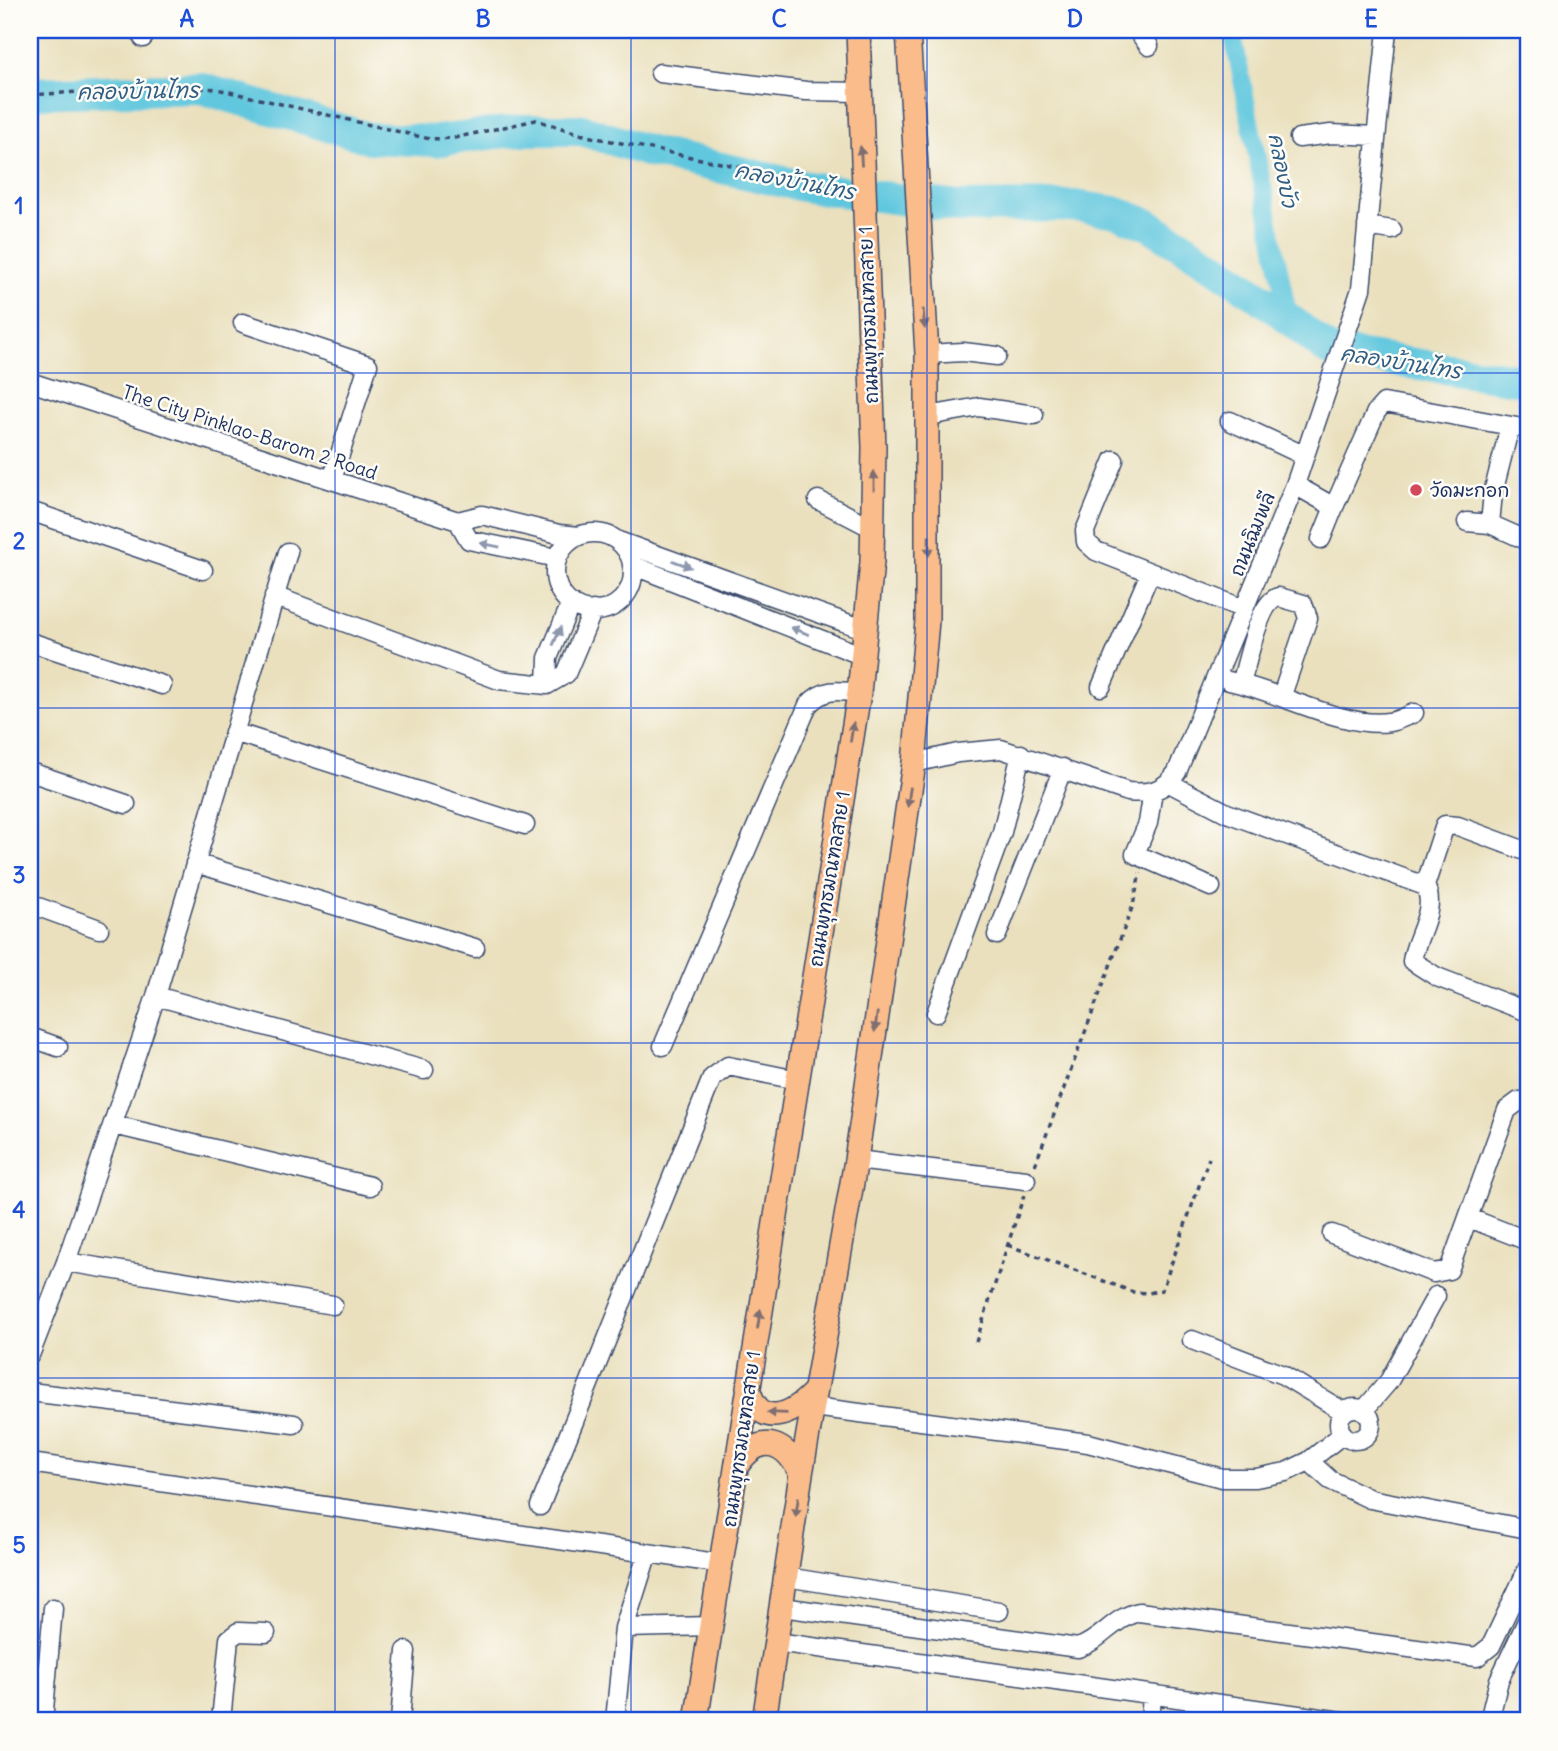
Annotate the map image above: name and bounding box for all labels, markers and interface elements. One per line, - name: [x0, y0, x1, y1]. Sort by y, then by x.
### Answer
- text: A: [180, 4, 195, 33]
- text: B: [475, 4, 491, 33]
- text: C: [771, 4, 787, 33]
- text: D: [1067, 4, 1083, 33]
- text: E: [1364, 4, 1378, 33]
- water label: คลองบ้านไทร: [77, 76, 201, 106]
- water label: คลองบัว: [1263, 131, 1304, 211]
- one-way arrow: [856, 145, 867, 167]
- water label: คลองบ้านไทร: [733, 156, 859, 206]
- text: 1: [14, 191, 24, 220]
- street label: ถนนพุทธมณฑลสาย 1: [853, 226, 886, 404]
- one-way arrow: [919, 308, 930, 330]
- water label: คลองบ้านไทร: [1339, 339, 1465, 385]
- street label: The City Pinklao-Barom 2 Road: [120, 379, 380, 485]
- one-way arrow: [868, 470, 880, 492]
- place label: วัดมะกอก: [1430, 478, 1510, 502]
- marker: วัดมะกอก: [1408, 482, 1424, 498]
- street label: ถนนฉิมพลี: [1224, 488, 1280, 580]
- text: 2: [13, 526, 26, 555]
- one-way arrow: [923, 536, 935, 558]
- one-way arrow: [479, 540, 501, 551]
- one-way arrow: [672, 559, 693, 570]
- one-way arrow: [552, 626, 563, 647]
- one-way arrow: [789, 626, 810, 637]
- one-way arrow: [847, 720, 858, 742]
- one-way arrow: [903, 786, 914, 808]
- street label: ถนนพุทธมณฑลสาย 1: [803, 789, 858, 969]
- text: 3: [12, 860, 26, 889]
- one-way arrow: [870, 1012, 881, 1034]
- text: 4: [12, 1195, 26, 1224]
- one-way arrow: [753, 1308, 764, 1330]
- street label: ถนนพุทธมณฑลสาย 1: [717, 1349, 768, 1529]
- one-way arrow: [766, 1407, 788, 1418]
- one-way arrow: [791, 1496, 802, 1518]
- text: 5: [12, 1530, 26, 1559]

